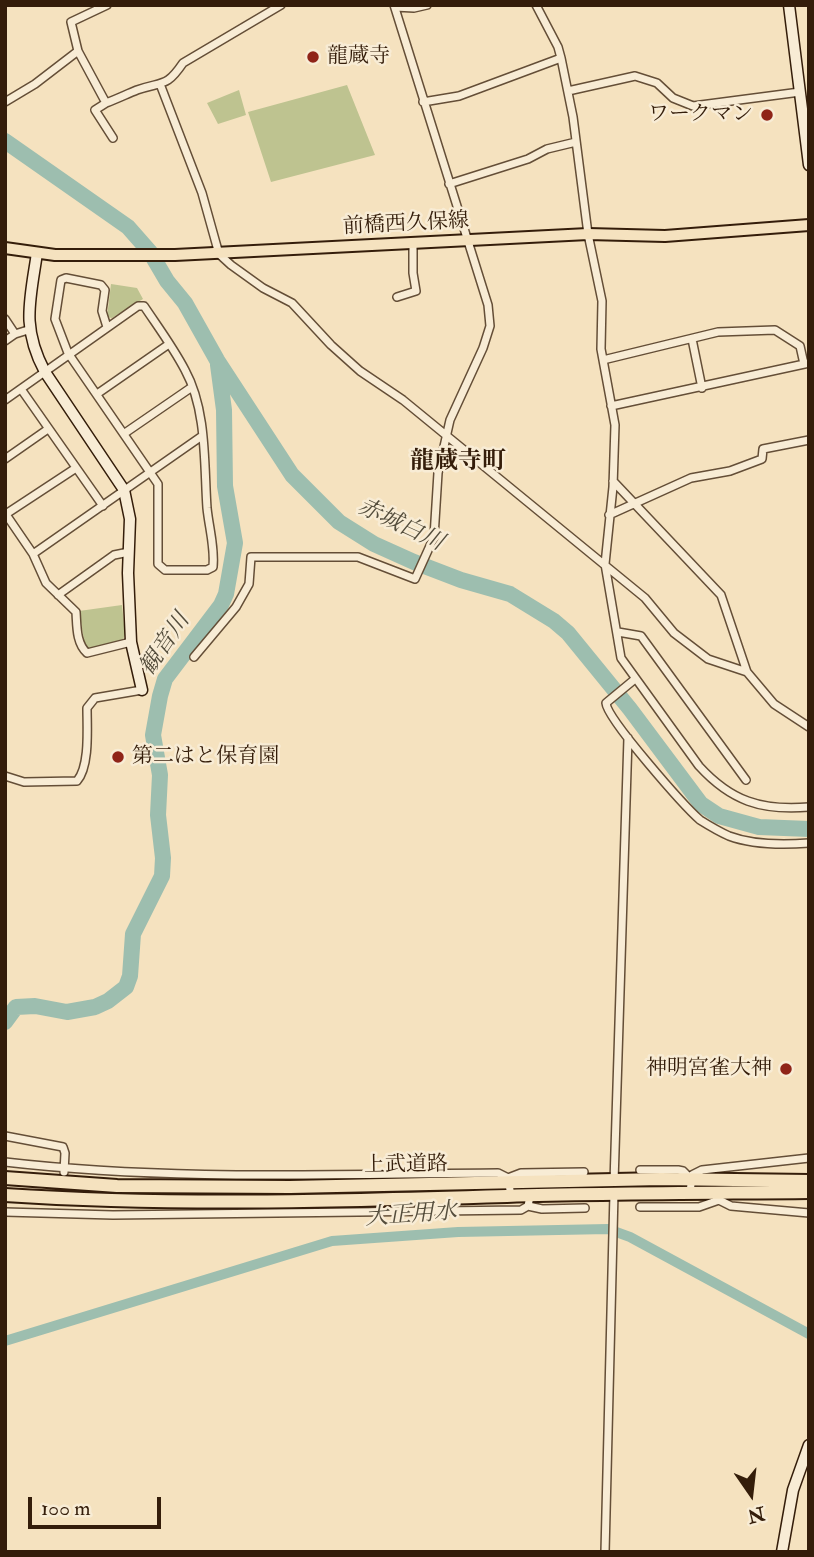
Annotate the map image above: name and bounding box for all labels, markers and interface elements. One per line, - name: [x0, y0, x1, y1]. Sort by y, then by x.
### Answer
- place label: 龍蔵寺: [327, 44, 390, 70]
- marker: 龍蔵寺: [305, 49, 321, 65]
- place label: ワークマン: [648, 102, 753, 128]
- marker: ワークマン: [759, 107, 775, 123]
- street label: 前橋西久保線: [342, 209, 470, 241]
- district label: 龍蔵寺町: [410, 449, 506, 477]
- water label: 赤城白川: [352, 494, 448, 558]
- water label: 観音川: [135, 609, 197, 681]
- place label: 第二はと保育園: [132, 744, 279, 770]
- marker: 第二はと保育園: [110, 749, 126, 765]
- place label: 神明宮雀大神: [646, 1056, 772, 1082]
- marker: 神明宮雀大神: [778, 1061, 794, 1077]
- street label: 上武道路: [364, 1153, 448, 1179]
- water label: 大正用水: [364, 1199, 458, 1233]
- north arrow: [716, 1459, 786, 1529]
- scale bar: [32, 1484, 164, 1528]
- text: 100 m: [41, 1495, 91, 1522]
- text: N: [745, 1501, 767, 1528]

